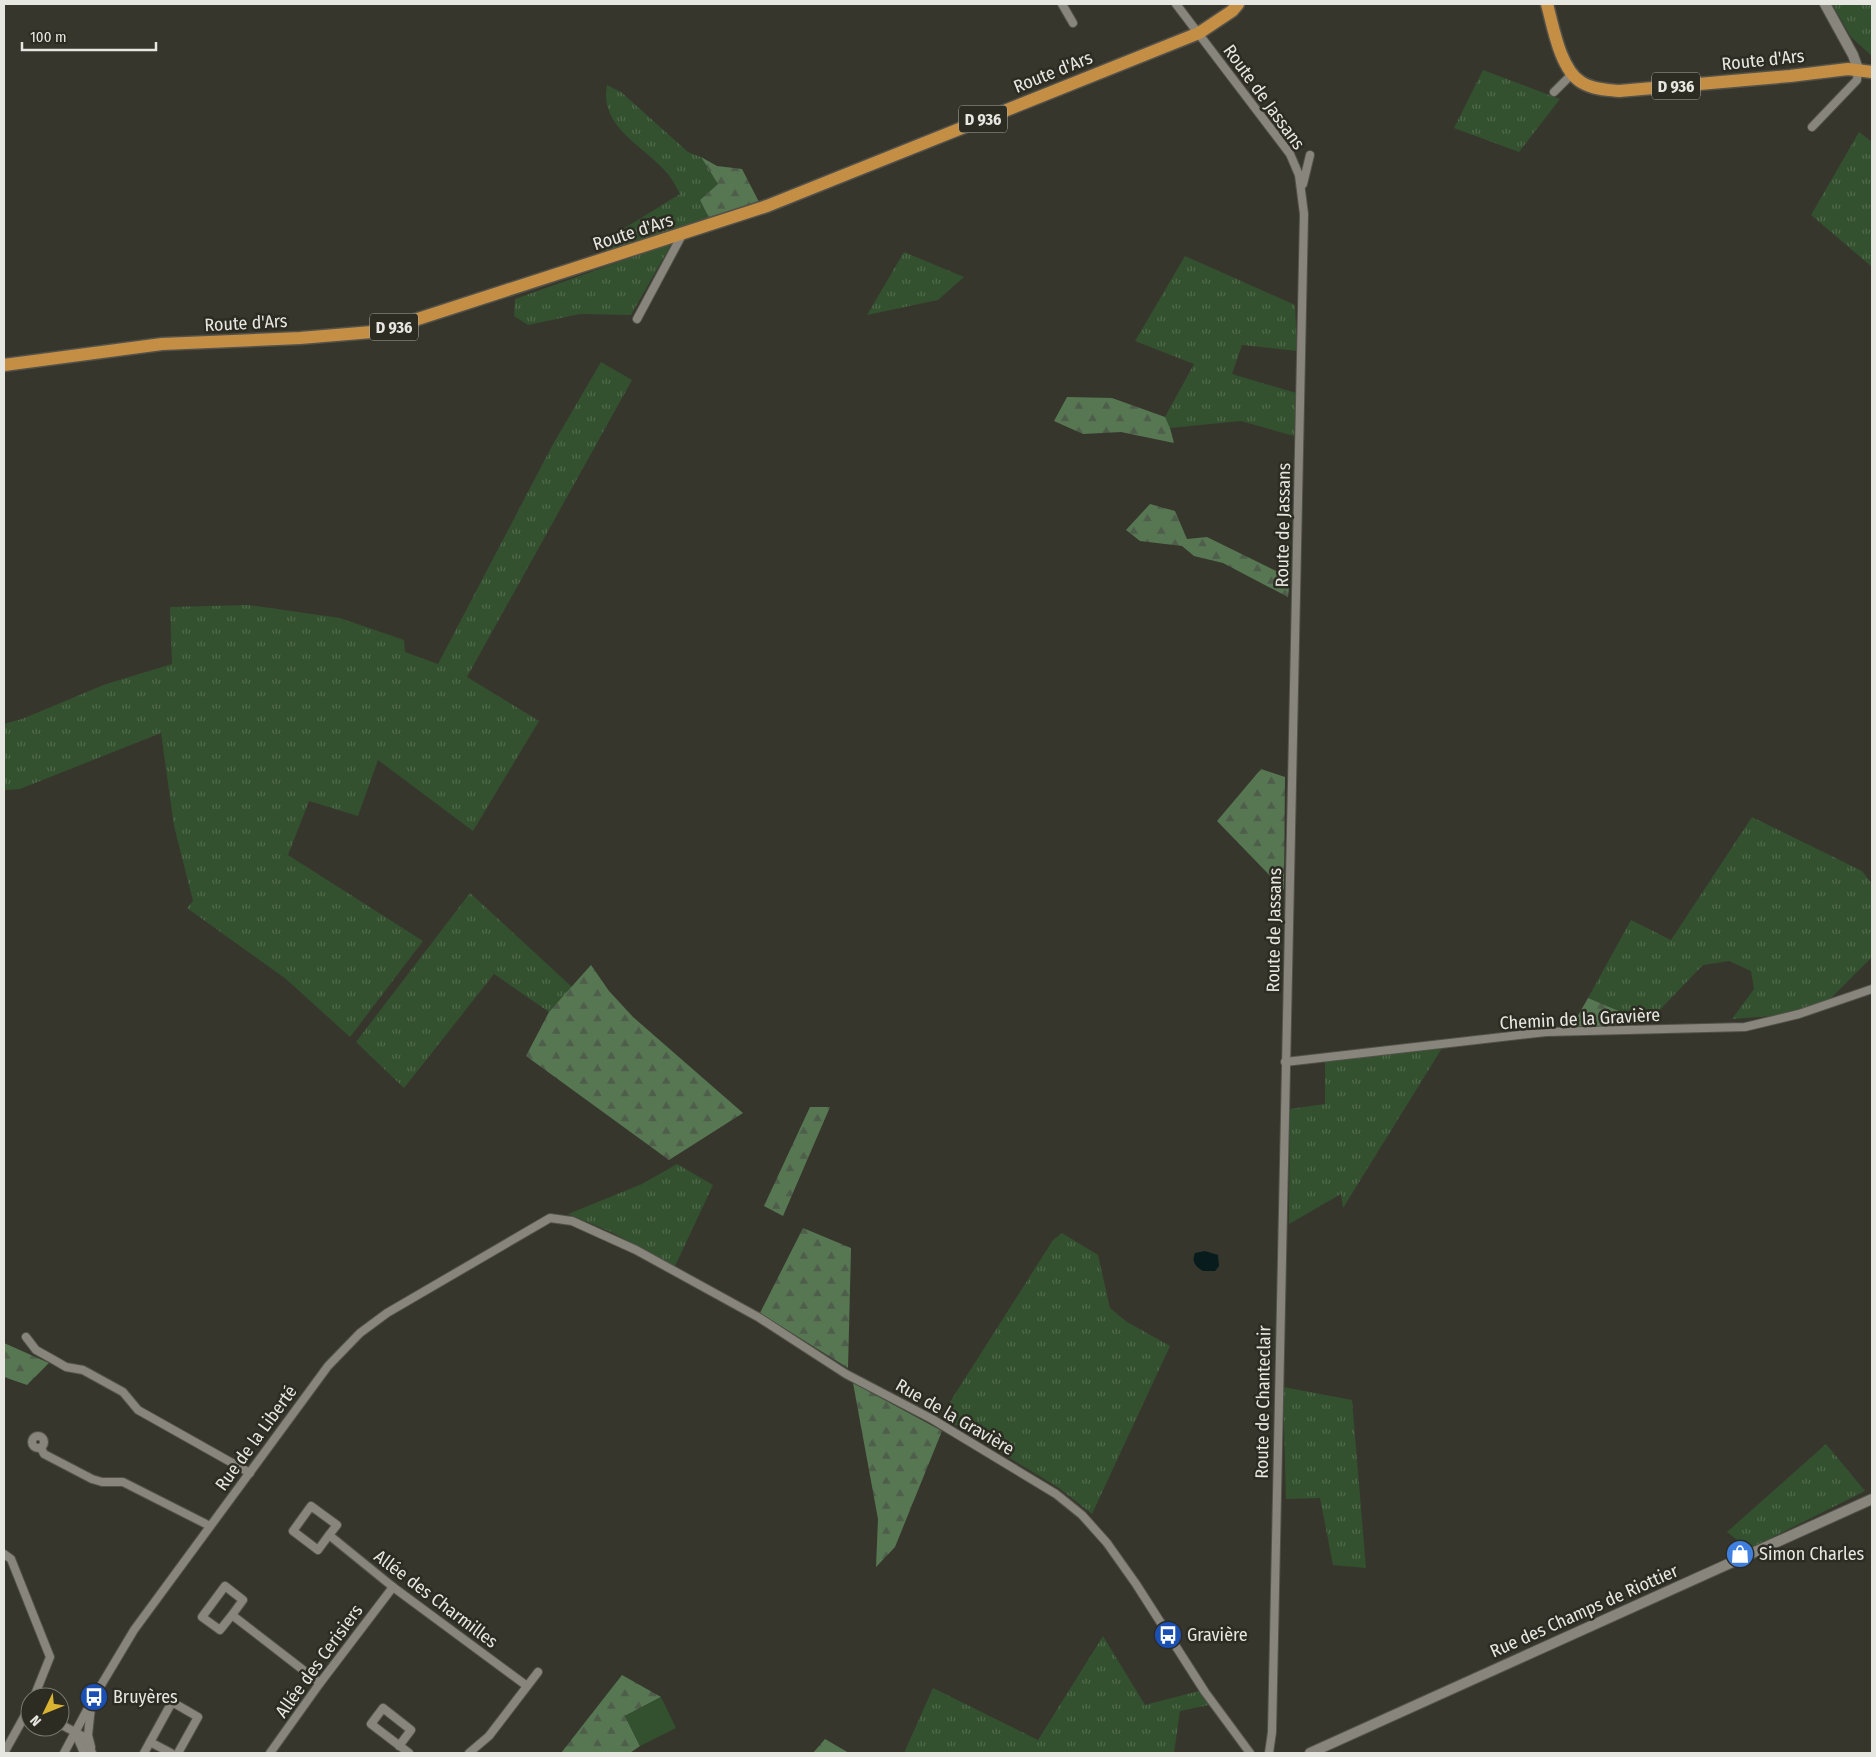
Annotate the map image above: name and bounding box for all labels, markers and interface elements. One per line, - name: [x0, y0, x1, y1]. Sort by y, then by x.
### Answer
- scale bar: [22, 20, 156, 52]
- text: 100 m: [30, 28, 67, 46]
- street label: Route de Jassans: [1218, 40, 1310, 154]
- street label: Route d'Ars: [1721, 45, 1806, 75]
- street label: Route d'Ars: [1010, 46, 1096, 98]
- road number: D 936: [1652, 72, 1700, 100]
- road number: D 936: [959, 106, 1007, 132]
- street label: Route d'Ars: [590, 209, 676, 255]
- street label: Route d'Ars: [204, 310, 288, 336]
- road number: D 936: [370, 314, 418, 341]
- street label: Route de Jassans: [1271, 462, 1295, 587]
- street label: Route de Jassans: [1262, 867, 1286, 992]
- street label: Chemin de la Gravière: [1499, 1004, 1661, 1034]
- street label: Route de Chanteclair: [1251, 1325, 1275, 1479]
- street label: Rue de la Gravière: [892, 1374, 1018, 1460]
- street label: Rue de la Liberté: [210, 1381, 302, 1495]
- shop icon: Simon Charles: [1725, 1539, 1755, 1569]
- place label: Simon Charles: [1759, 1543, 1865, 1565]
- street label: Allée des Charmilles: [370, 1545, 502, 1653]
- street label: Rue des Champs de Riottier: [1487, 1559, 1682, 1662]
- street label: Allée des Cerisiers: [271, 1600, 368, 1722]
- bus stop icon: Gravière: [1153, 1620, 1183, 1650]
- place label: Gravière: [1187, 1624, 1248, 1646]
- bus stop icon: Bruyères: [79, 1682, 109, 1712]
- place label: Bruyères: [113, 1686, 178, 1708]
- north arrow: [20, 1687, 70, 1737]
- text: N: [27, 1712, 45, 1729]

